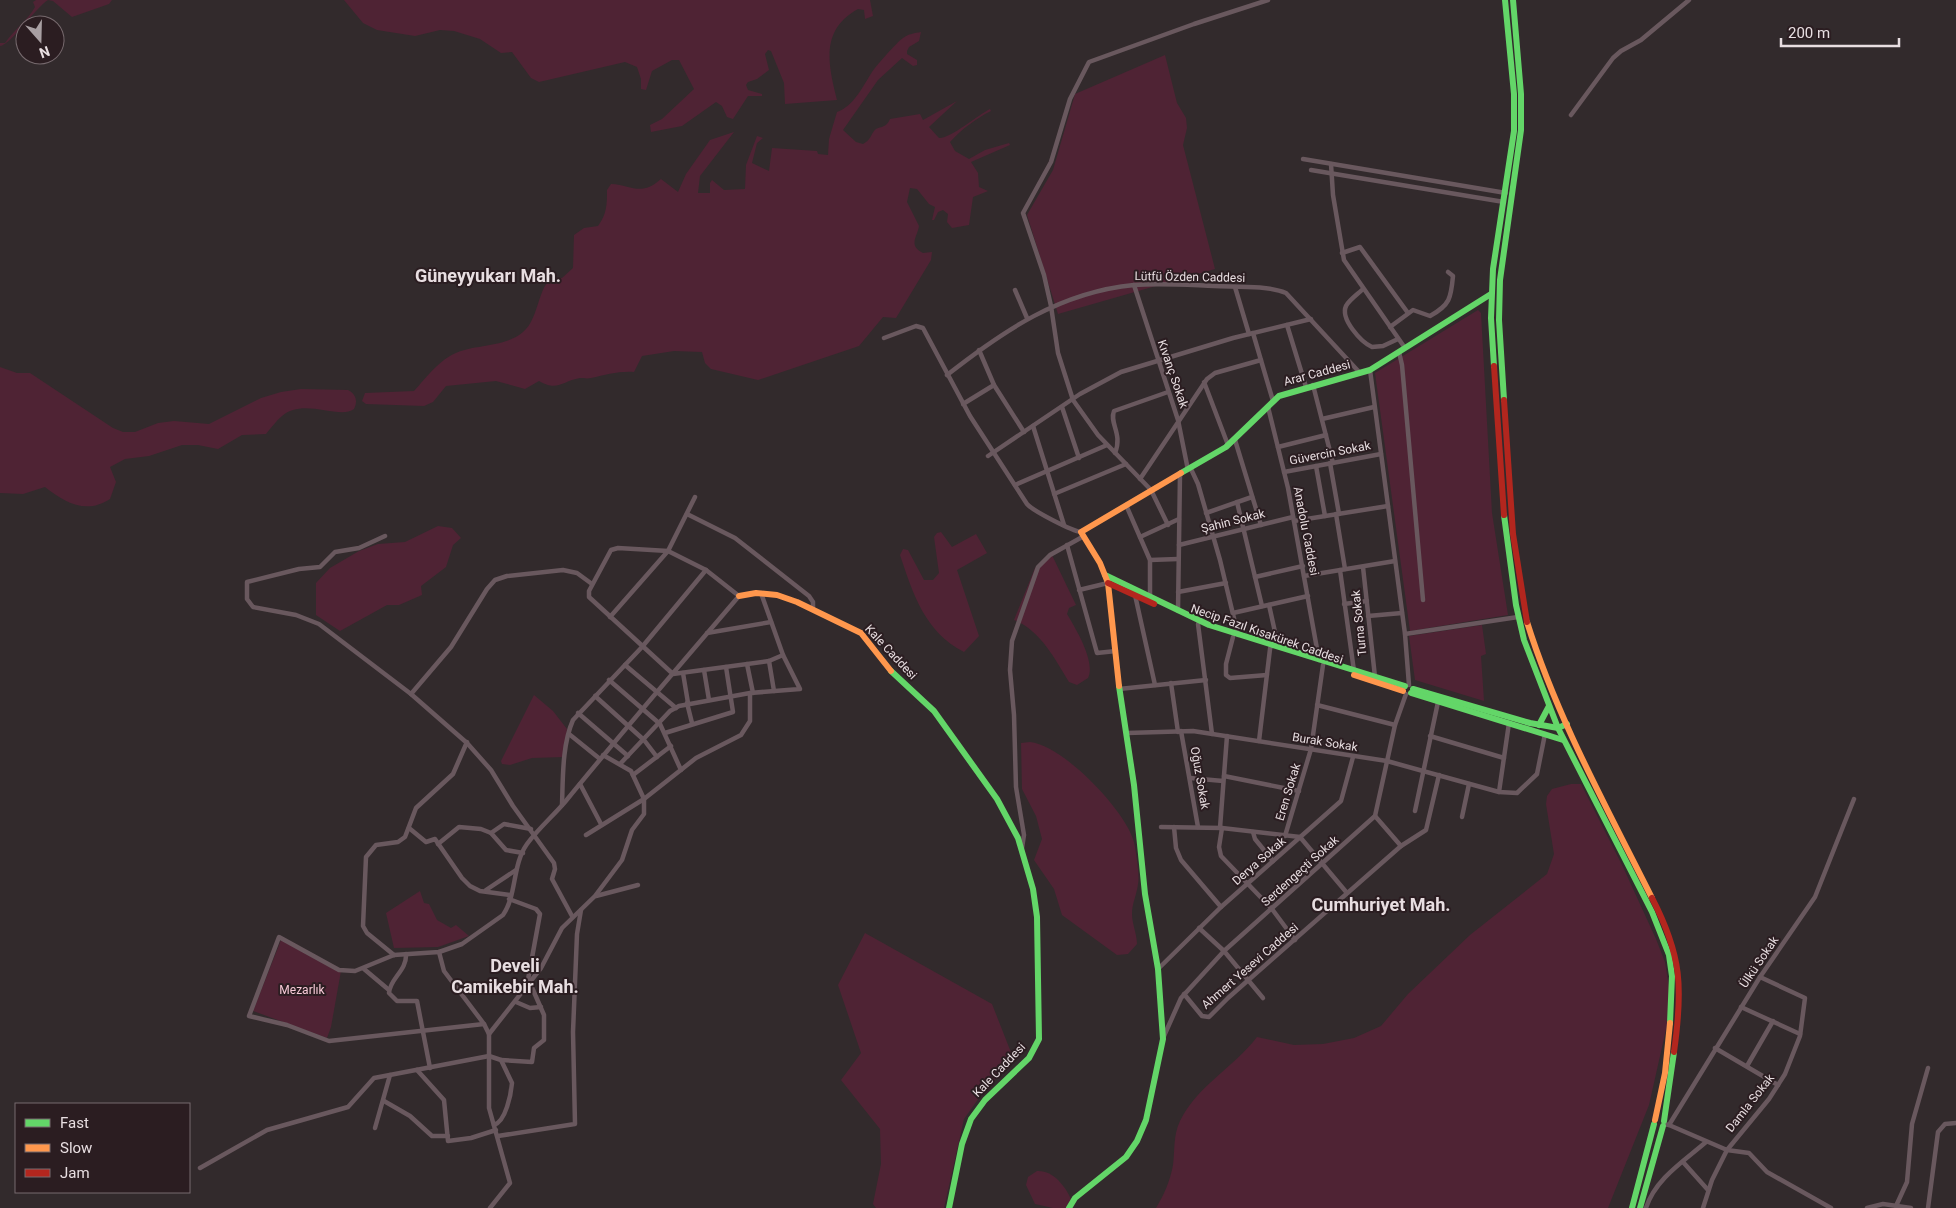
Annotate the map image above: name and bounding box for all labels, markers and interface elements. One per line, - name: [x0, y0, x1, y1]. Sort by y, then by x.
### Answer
- north arrow: [15, 15, 65, 65]
- scale bar: [1781, 15, 1898, 47]
- text: 200 m: [1788, 24, 1830, 42]
- text: N: [37, 43, 52, 61]
- district label: Güneyyukarı Mah.: [415, 265, 561, 286]
- street label: Lütfü Özden Caddesi: [1135, 268, 1246, 285]
- street label: Kıvanç Sokak: [1155, 338, 1192, 411]
- street label: Arar Caddesi: [1282, 357, 1352, 389]
- street label: Güvercin Sokak: [1288, 438, 1373, 468]
- street label: Anadolu Caddesi: [1290, 485, 1322, 577]
- street label: Şahin Sokak: [1200, 506, 1267, 536]
- street label: Turna Sokak: [1348, 588, 1369, 657]
- street label: Necip Fazıl Kısakürek Caddesi: [1189, 601, 1345, 667]
- street label: Kale Caddesi: [862, 622, 920, 682]
- street label: Burak Sokak: [1291, 730, 1360, 754]
- street label: Oğuz Sokak: [1188, 746, 1213, 811]
- street label: Eren Sokak: [1273, 761, 1304, 822]
- street label: Serdengeçti Sokak: [1259, 832, 1342, 909]
- street label: Derya Sokak: [1229, 833, 1289, 888]
- district label: Cumhuriyet Mah.: [1312, 894, 1450, 915]
- street label: Ahmert Yesevi Caddesi: [1199, 920, 1301, 1012]
- street label: Ülkü Sokak: [1736, 932, 1782, 990]
- district label: Develi Camikebir Mah.: [451, 955, 579, 997]
- park label: Mezarlık: [279, 983, 326, 997]
- street label: Kale Caddesi: [970, 1040, 1028, 1100]
- street label: Damla Sokak: [1723, 1070, 1778, 1135]
- legend: [15, 1103, 190, 1193]
- text: Fast: [60, 1114, 89, 1132]
- text: Slow: [60, 1139, 92, 1157]
- text: Jam: [60, 1164, 90, 1182]

